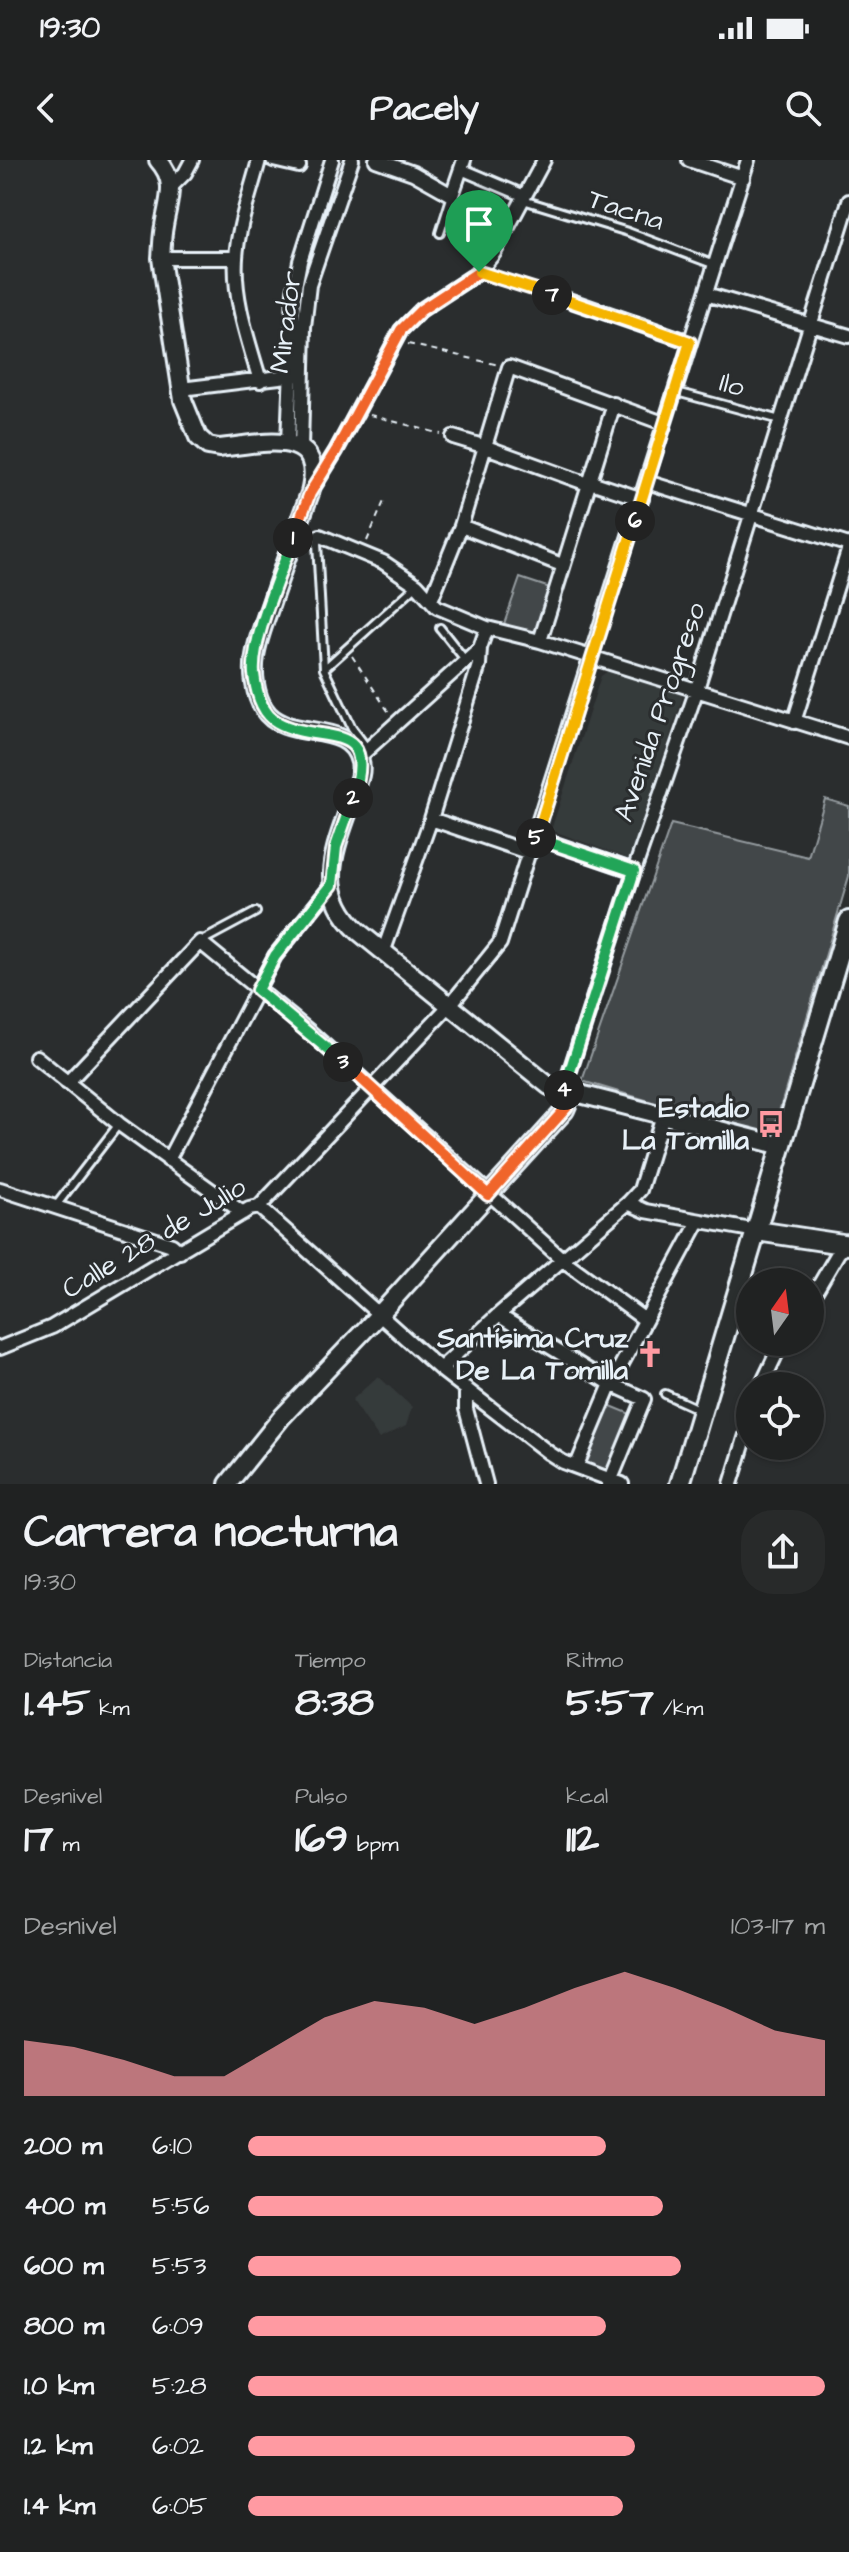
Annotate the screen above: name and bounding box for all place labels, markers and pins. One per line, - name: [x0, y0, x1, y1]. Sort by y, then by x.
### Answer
- pin: [445, 190, 513, 272]
- pin: 7: [532, 275, 572, 315]
- pin: 6: [615, 501, 655, 541]
- pin: 1: [273, 518, 313, 558]
- pin: 2: [333, 778, 373, 818]
- pin: 5: [516, 818, 556, 858]
- pin: 3: [323, 1042, 363, 1082]
- pin: 4: [544, 1070, 584, 1110]
- place label: Estadio La Tomilla: [622, 1089, 750, 1160]
- bus stop icon: Estadio La Tomilla: [756, 1109, 786, 1139]
- place label: Santísima Cruz De La Tomilla: [436, 1319, 629, 1390]
- church icon: Santísima Cruz De La Tomilla: [635, 1339, 665, 1369]

